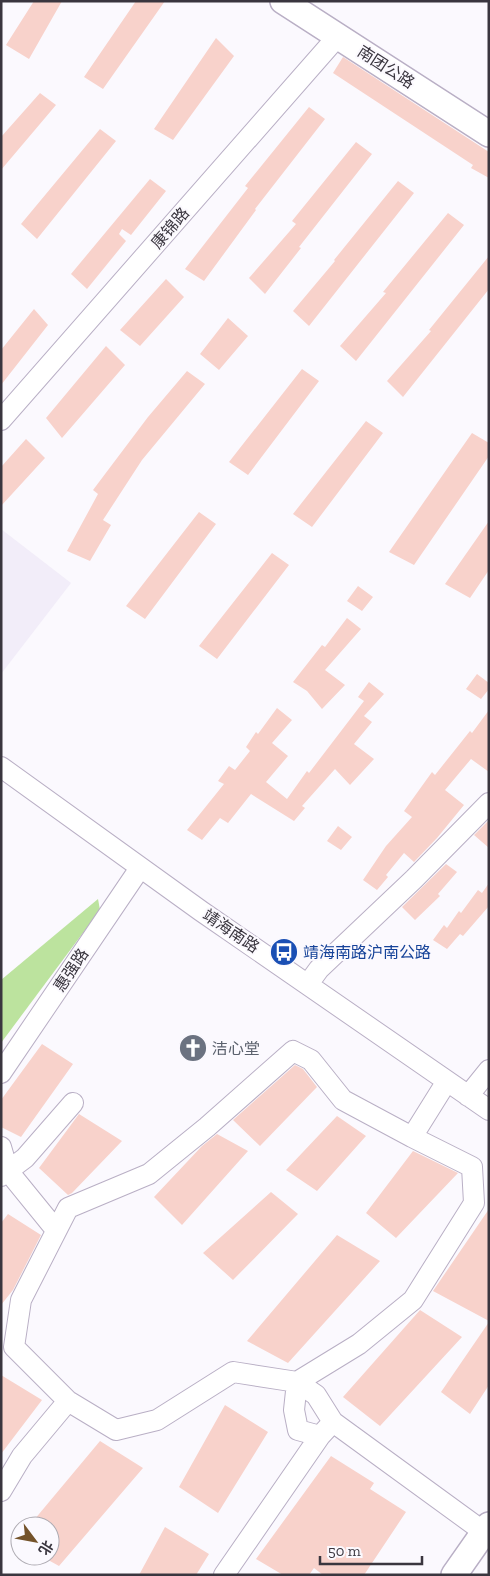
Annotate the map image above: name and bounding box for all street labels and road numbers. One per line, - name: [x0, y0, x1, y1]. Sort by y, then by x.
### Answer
- street label: 南团公路: [354, 42, 418, 92]
- street label: 康锦路: [147, 204, 193, 252]
- street label: 靖海南路: [199, 905, 263, 957]
- street label: 惠强路: [50, 945, 92, 995]

